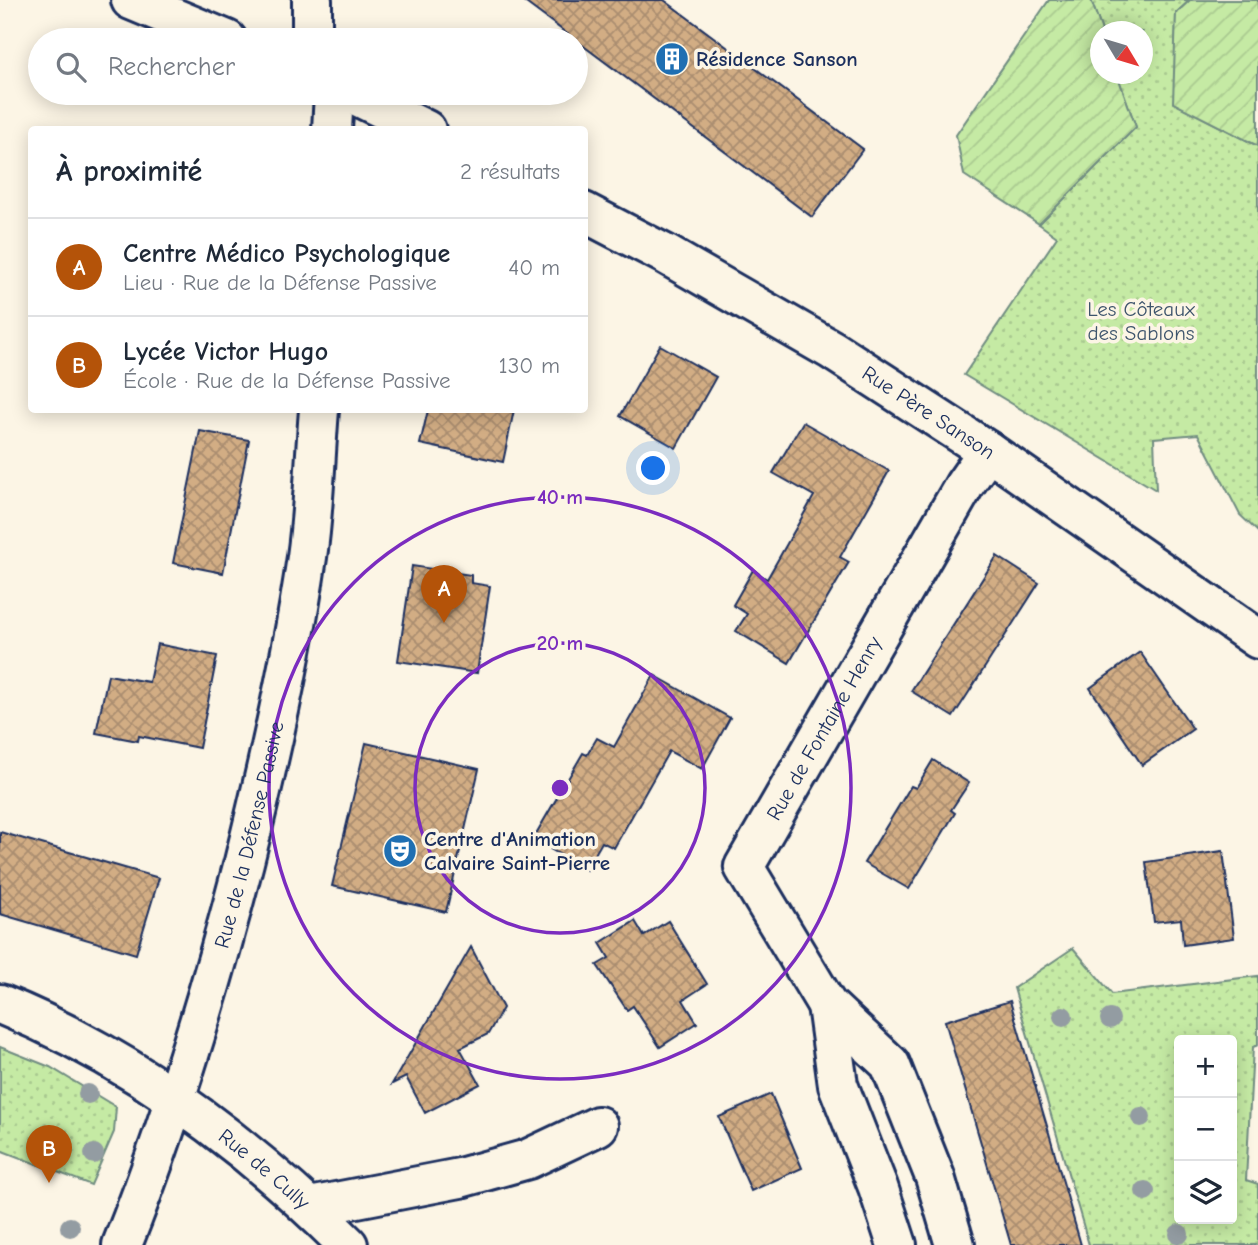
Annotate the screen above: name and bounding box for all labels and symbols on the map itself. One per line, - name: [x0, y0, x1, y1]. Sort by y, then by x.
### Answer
- north arrow: [1090, 21, 1153, 84]
- building icon: Résidence Sanson: [653, 40, 691, 78]
- place label: Résidence Sanson: [696, 47, 858, 71]
- park label: Les Côteaux des Sablons: [1087, 297, 1195, 345]
- street label: Rue Père Sanson: [858, 361, 1000, 464]
- your location: [636, 451, 670, 485]
- text: 40 m: [537, 485, 583, 509]
- pin: A: [421, 565, 467, 623]
- text: 20 m: [537, 631, 583, 655]
- street label: Rue de Fontaine Henry: [762, 632, 887, 825]
- street label: Rue de la Défense Passive: [209, 719, 289, 951]
- centre of rings: [548, 776, 572, 800]
- place label: Centre d'Animation Calvaire Saint-Pierre: [424, 827, 610, 875]
- theatre icon: Centre d'Animation Calvaire Saint-Pierre: [381, 832, 419, 870]
- street label: Rue de Cully: [214, 1124, 315, 1215]
- pin: B: [26, 1125, 72, 1183]

